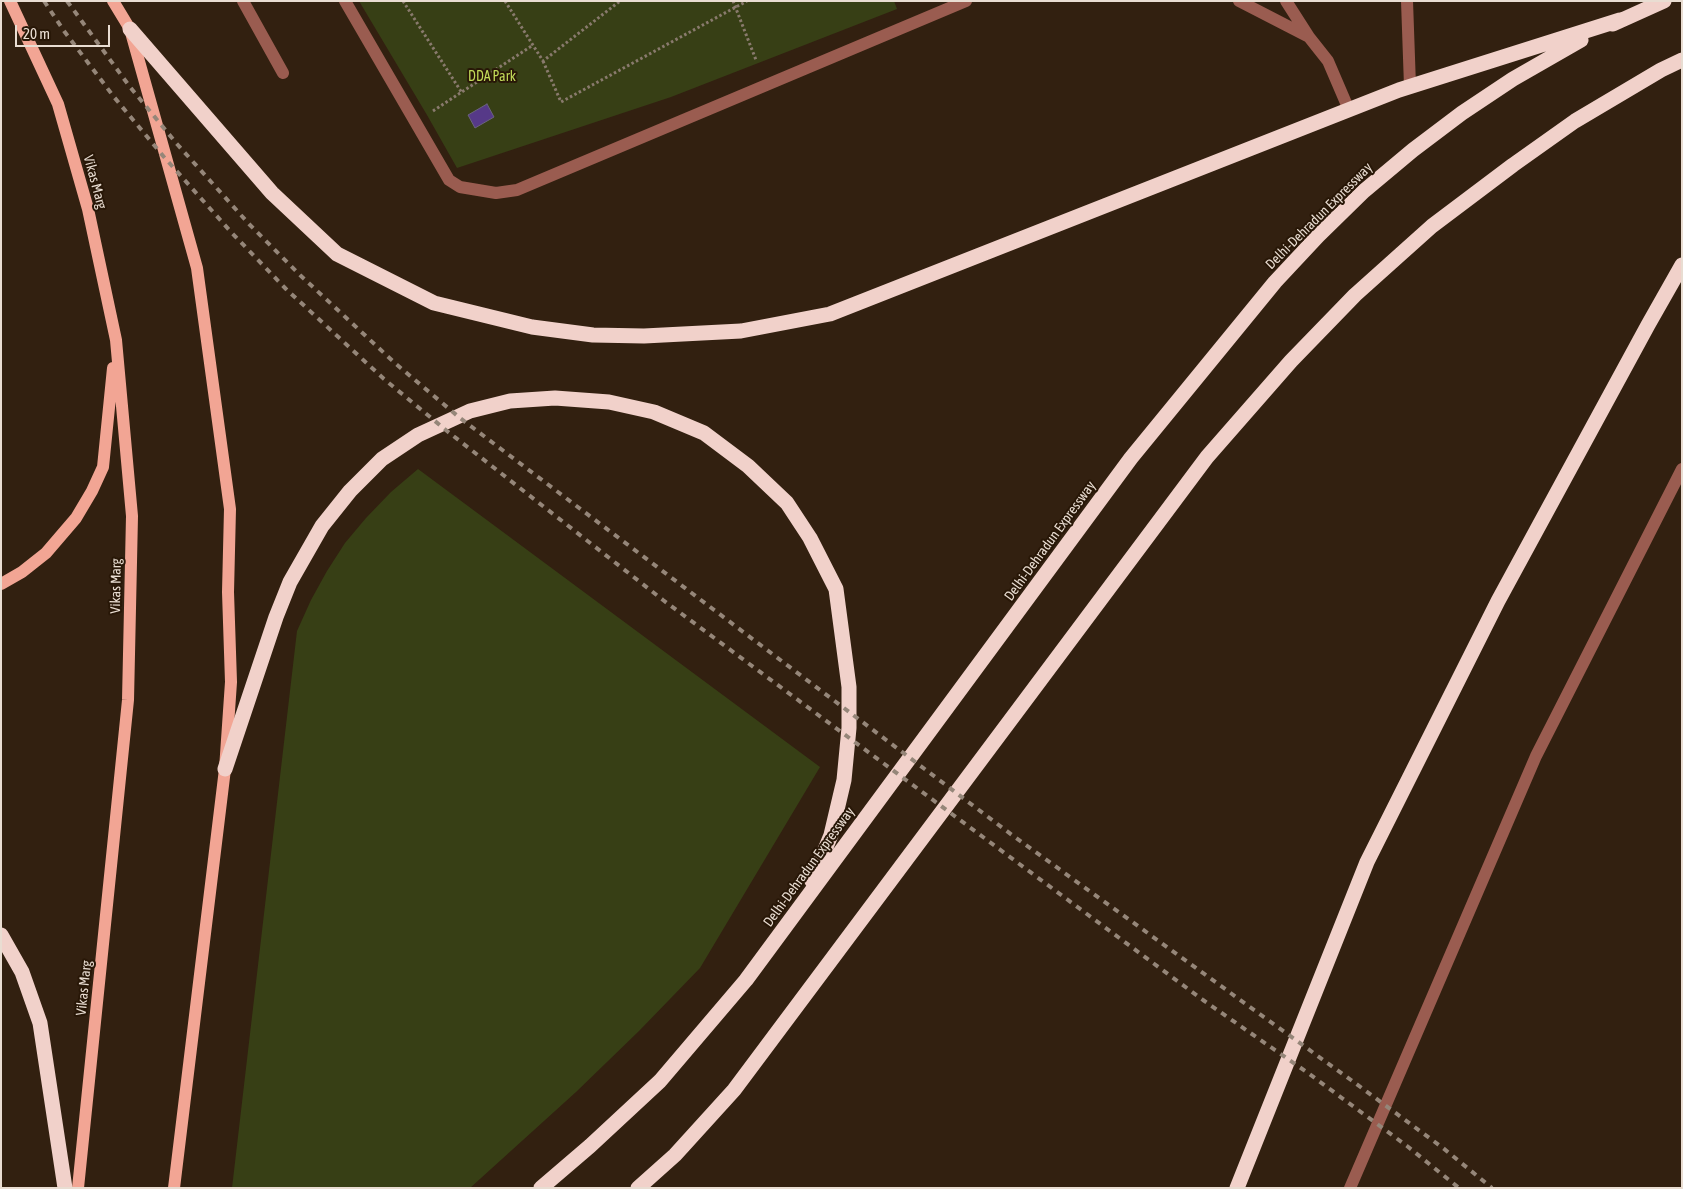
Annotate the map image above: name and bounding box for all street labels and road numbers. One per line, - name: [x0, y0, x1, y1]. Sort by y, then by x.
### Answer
- street label: Vikas Marg: [80, 153, 110, 211]
- street label: Delhi-Dehradun Expressway: [1262, 159, 1376, 273]
- street label: Delhi-Dehradun Expressway: [1001, 478, 1099, 604]
- street label: Vikas Marg: [107, 558, 125, 614]
- street label: Delhi-Dehradun Expressway: [760, 804, 858, 930]
- street label: Vikas Marg: [73, 960, 95, 1016]

